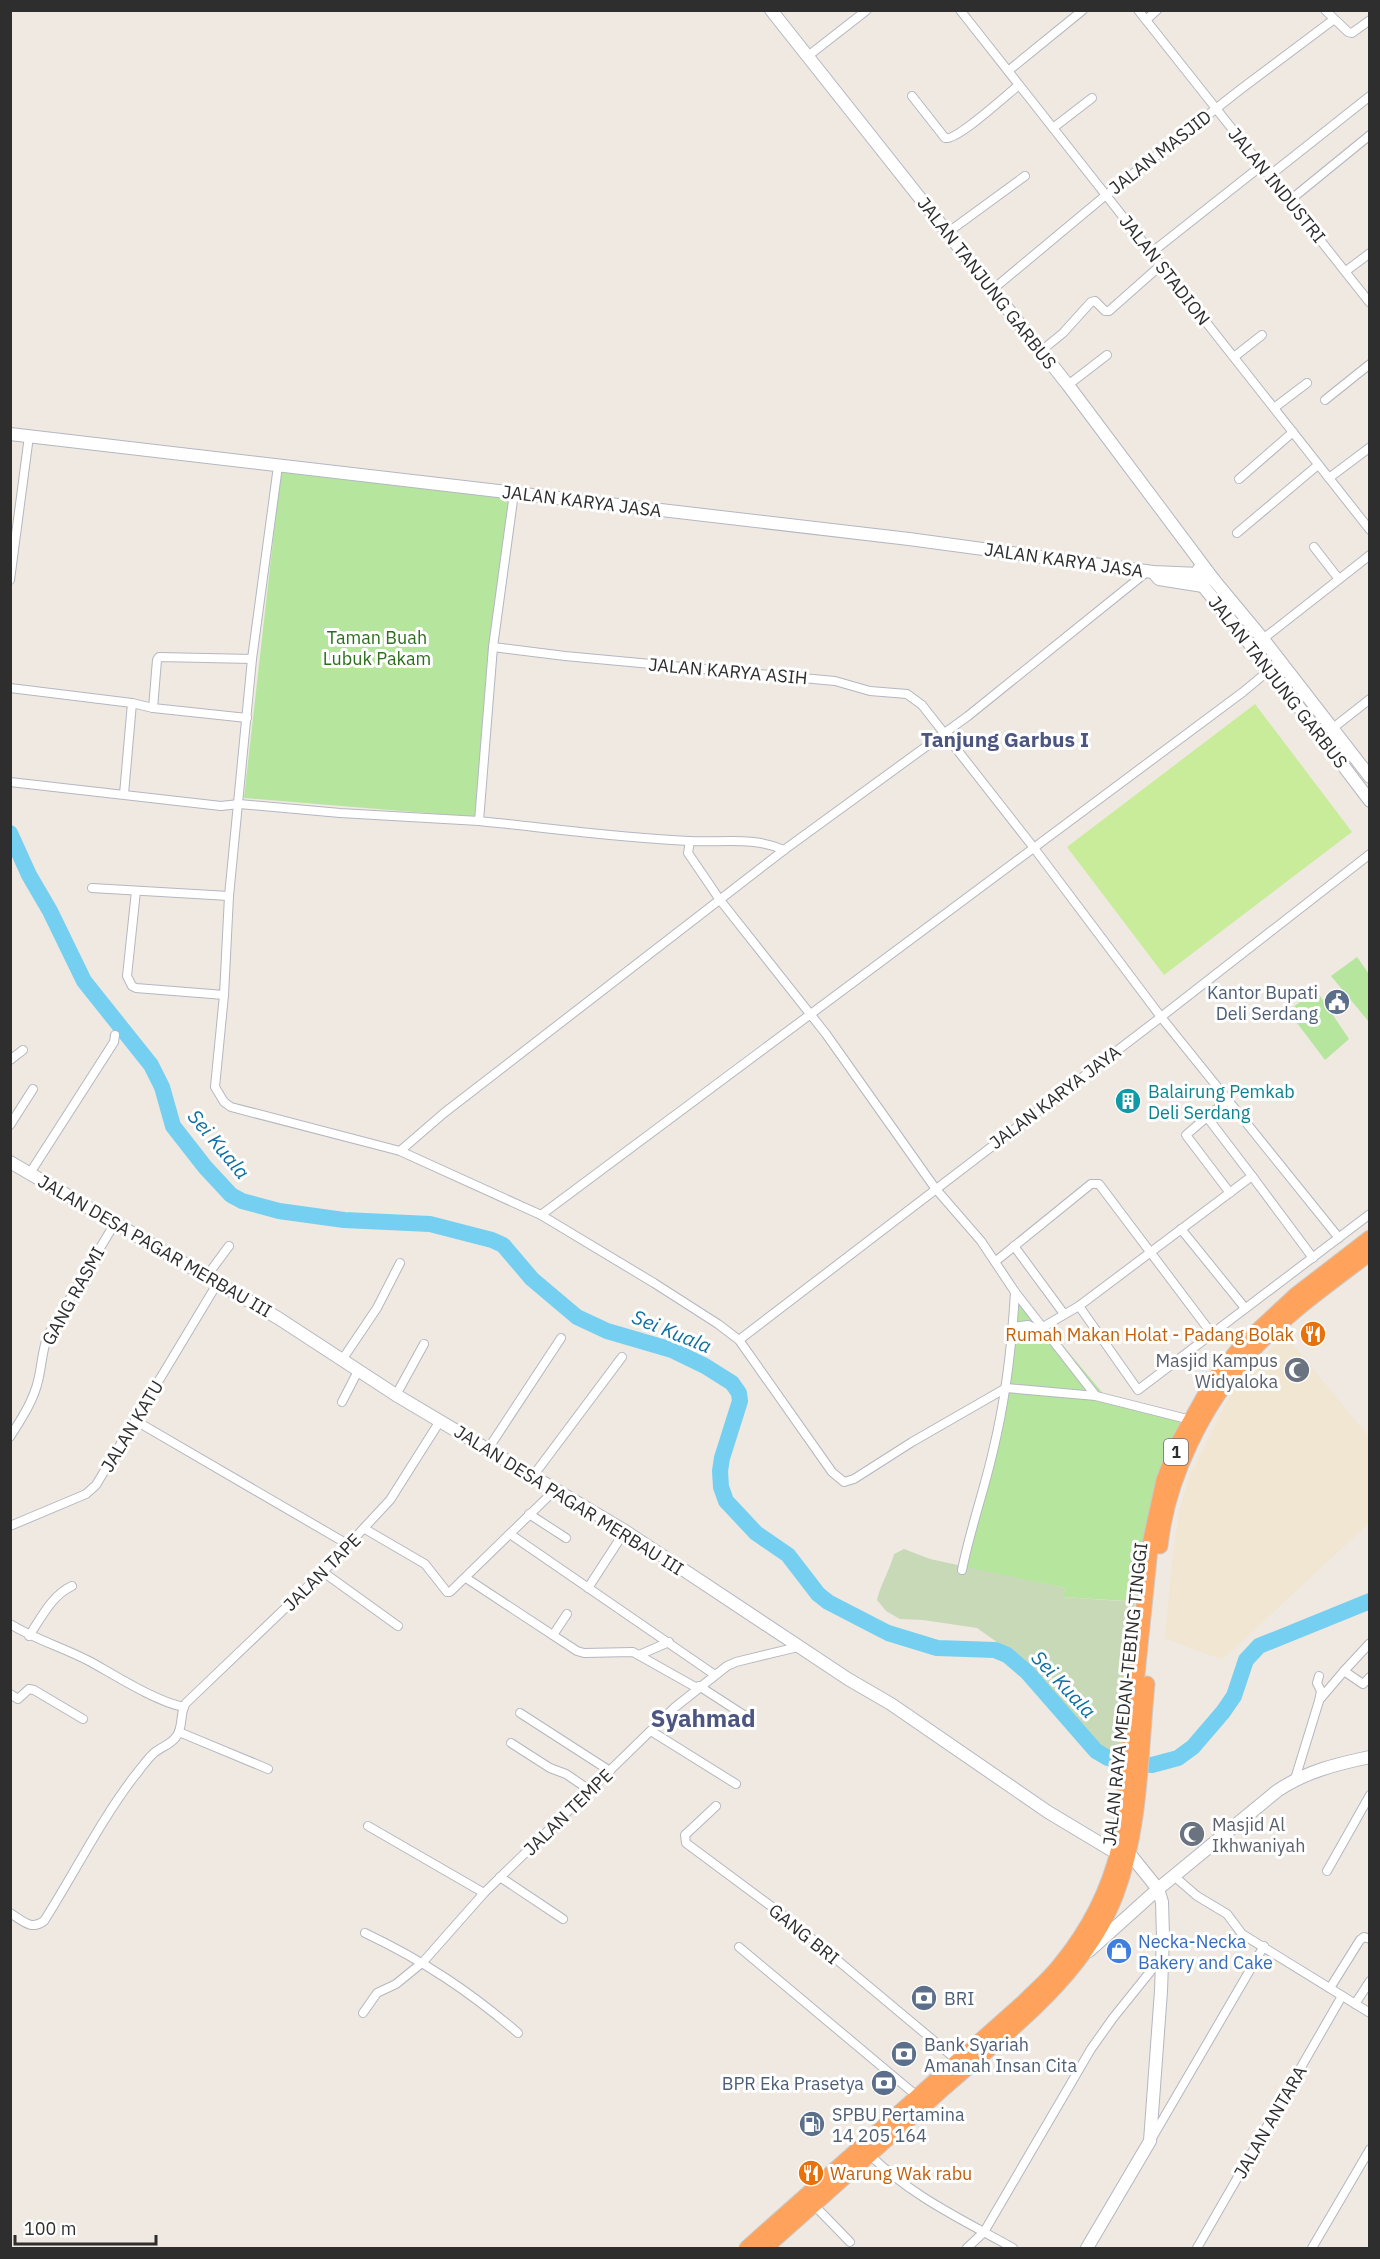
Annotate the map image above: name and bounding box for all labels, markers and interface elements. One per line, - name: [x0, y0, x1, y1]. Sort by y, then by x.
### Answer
- street label: JALAN MASJID: [1104, 105, 1216, 199]
- street label: JALAN INDUSTRI: [1223, 123, 1331, 247]
- street label: JALAN TANJUNG GARBUS: [912, 192, 1062, 374]
- street label: JALAN STADION: [1115, 210, 1215, 330]
- street label: JALAN KARYA JASA: [501, 480, 663, 522]
- street label: JALAN KARYA JASA: [983, 537, 1145, 583]
- street label: JALAN TANJUNG GARBUS: [1203, 591, 1353, 773]
- park label: Taman Buah Lubuk Pakam: [323, 626, 431, 670]
- street label: JALAN KARYA ASIH: [647, 653, 809, 689]
- district label: Tanjung Garbus I: [921, 725, 1089, 753]
- place label: Kantor Bupati Deli Serdang: [1207, 981, 1318, 1025]
- public building icon: Kantor Bupati Deli Serdang: [1322, 987, 1352, 1017]
- street label: JALAN KARYA JAYA: [985, 1040, 1126, 1154]
- place label: Balairung Pemkab Deli Serdang: [1148, 1080, 1295, 1124]
- building icon: Balairung Pemkab Deli Serdang: [1113, 1086, 1143, 1116]
- water label: Sei Kuala: [182, 1103, 256, 1185]
- street label: JALAN DESA PAGAR MERBAU III: [34, 1170, 276, 1322]
- street label: GANG RASMI: [37, 1243, 109, 1349]
- water label: Sei Kuala: [628, 1303, 716, 1359]
- restaurant icon: Rumah Makan Holat - Padang Bolak: [1298, 1319, 1328, 1349]
- place label: Rumah Makan Holat - Padang Bolak: [1005, 1323, 1295, 1346]
- place label: Masjid Kampus Widyaloka: [1155, 1349, 1278, 1393]
- mosque icon: Masjid Kampus Widyaloka: [1282, 1355, 1312, 1385]
- street label: JALAN KATU: [96, 1376, 168, 1476]
- street label: JALAN DESA PAGAR MERBAU III: [450, 1420, 688, 1580]
- road number: 1: [1164, 1439, 1188, 1465]
- street label: JALAN TAPE: [278, 1528, 366, 1616]
- street label: JALAN RAYA MEDAN-TEBING TINGGI: [1098, 1541, 1152, 1847]
- water label: Sei Kuala: [1026, 1644, 1102, 1724]
- district label: Syahmad: [650, 1702, 756, 1734]
- street label: JALAN TEMPE: [519, 1764, 617, 1860]
- place label: Masjid Al Ikhwaniyah: [1212, 1813, 1305, 1857]
- mosque icon: Masjid Al Ikhwaniyah: [1177, 1819, 1207, 1849]
- street label: GANG BRI: [764, 1899, 844, 1969]
- place label: Necka-Necka Bakery and Cake: [1138, 1930, 1273, 1974]
- shop icon: Necka-Necka Bakery and Cake: [1104, 1936, 1134, 1966]
- bank icon: BRI: [909, 1983, 939, 2013]
- place label: BRI: [944, 1987, 974, 2010]
- place label: Bank Syariah Amanah Insan Cita: [924, 2033, 1077, 2077]
- bank icon: Bank Syariah Amanah Insan Cita: [889, 2039, 919, 2069]
- street label: JALAN ANTARA: [1228, 2061, 1312, 2183]
- bank icon: BPR Eka Prasetya: [869, 2068, 899, 2098]
- place label: BPR Eka Prasetya: [722, 2072, 864, 2095]
- place label: SPBU Pertamina 14 205 164: [832, 2103, 965, 2147]
- fuel station icon: SPBU Pertamina 14 205 164: [797, 2109, 827, 2139]
- restaurant icon: Warung Wak rabu: [796, 2158, 826, 2188]
- place label: Warung Wak rabu: [830, 2162, 972, 2185]
- scale bar: [15, 2208, 156, 2246]
- text: 100 m: [24, 2217, 76, 2240]

